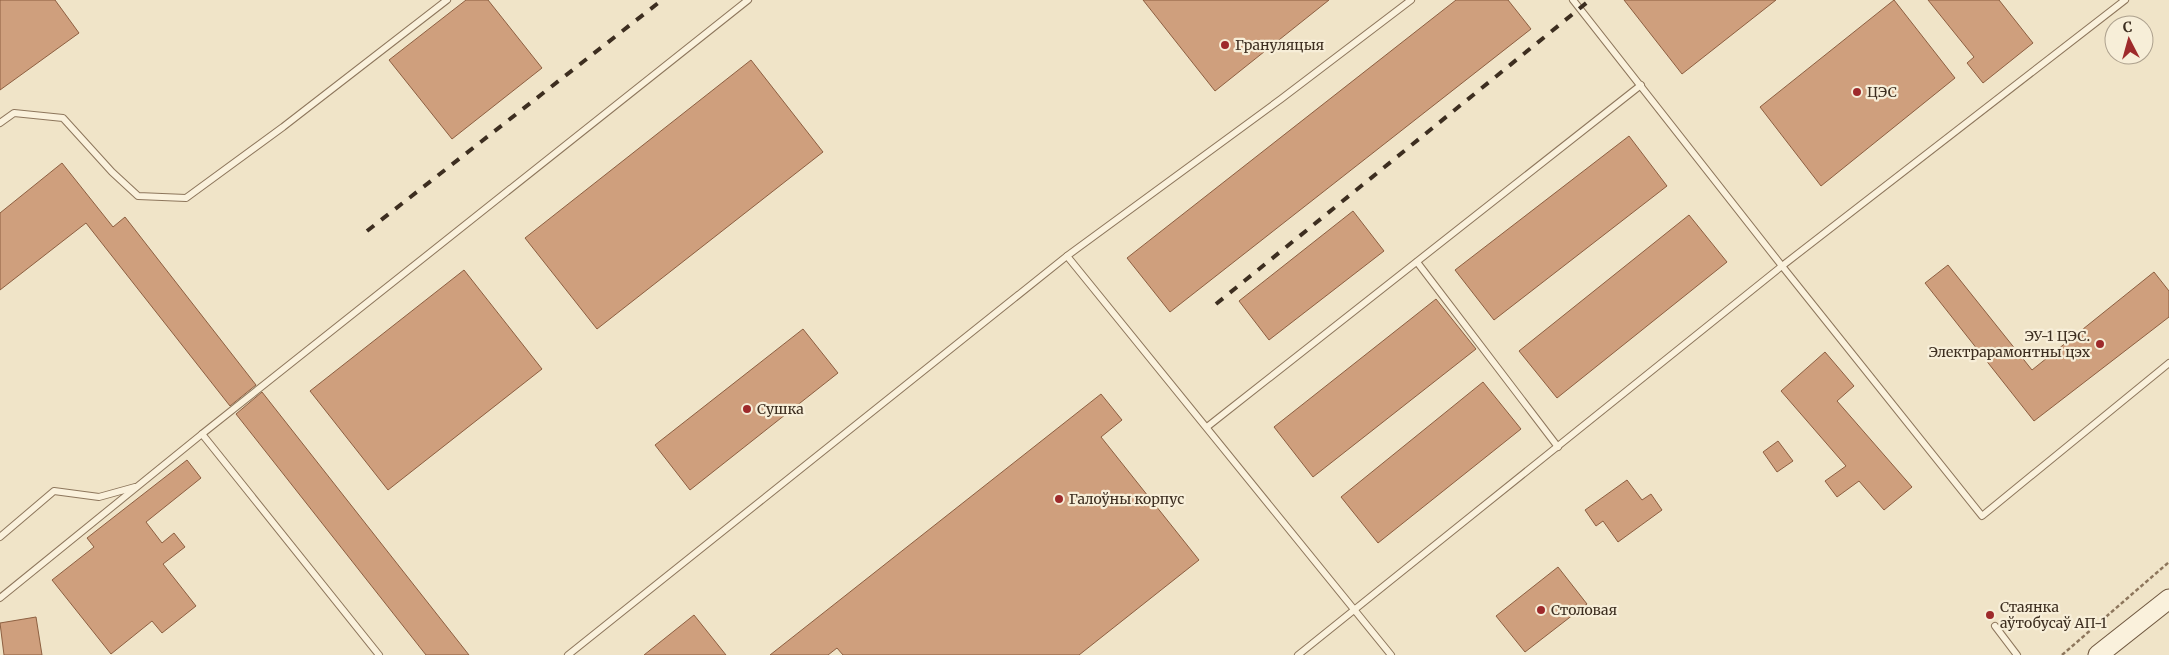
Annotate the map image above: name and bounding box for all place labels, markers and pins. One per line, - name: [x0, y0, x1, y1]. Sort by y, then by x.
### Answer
- place label: Грануляцыя: [1235, 36, 1324, 54]
- marker: Грануляцыя: [1219, 39, 1231, 51]
- place label: ЦЭС: [1867, 83, 1897, 101]
- marker: ЦЭС: [1851, 86, 1863, 98]
- place label: ЭУ-1 ЦЭС. Электрарамонтны цэх: [1929, 327, 2091, 361]
- marker: ЭУ-1 ЦЭС. Электрарамонтны цэх: [2094, 338, 2106, 350]
- place label: Сушка: [757, 400, 804, 418]
- marker: Сушка: [741, 403, 753, 415]
- place label: Галоўны корпус: [1069, 490, 1184, 508]
- marker: Галоўны корпус: [1053, 493, 1065, 505]
- place label: Стаянка аўтобусаў АП-1: [2000, 598, 2107, 632]
- place label: Столовая: [1551, 601, 1617, 619]
- marker: Столовая: [1535, 604, 1547, 616]
- marker: Стаянка аўтобусаў АП-1: [1984, 609, 1996, 621]

